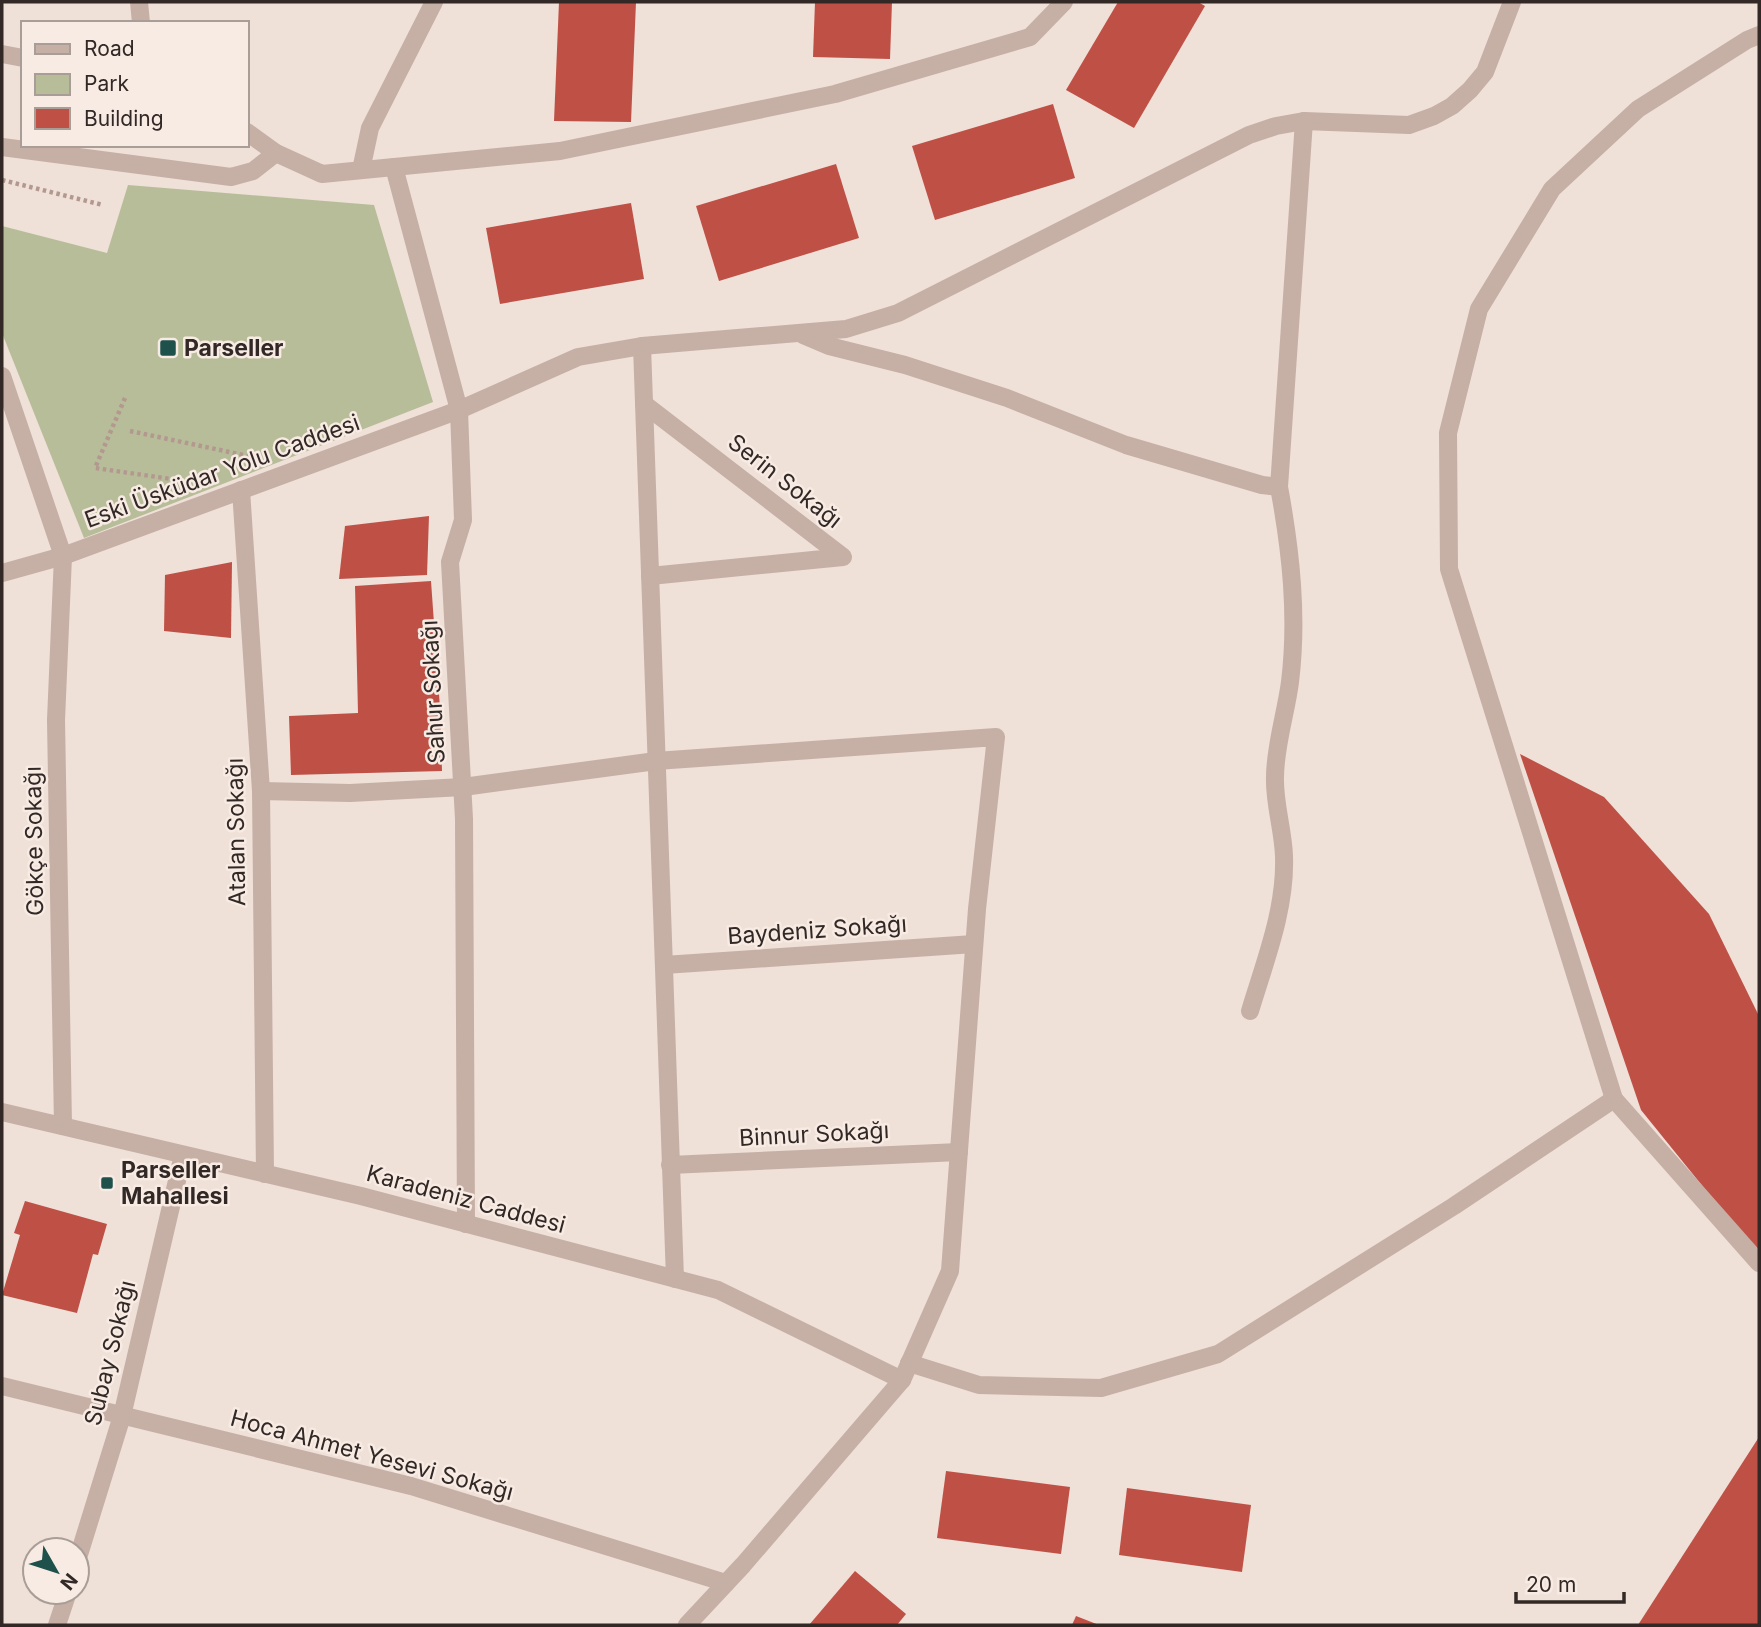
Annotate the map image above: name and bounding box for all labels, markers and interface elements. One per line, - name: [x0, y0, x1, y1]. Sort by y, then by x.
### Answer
- legend: [21, 21, 248, 147]
- text: Road: [84, 36, 135, 61]
- text: Park: [84, 71, 129, 96]
- text: Building: [84, 106, 164, 131]
- place label: Parseller: [184, 334, 283, 362]
- marker: Parseller: [158, 338, 178, 358]
- street label: Eski Üsküdar Yolu Caddesi: [81, 408, 363, 534]
- street label: Serin Sokağı: [723, 428, 847, 534]
- street label: Sahur Sokağı: [415, 619, 451, 765]
- street label: Atalan Sokağı: [221, 758, 251, 906]
- street label: Gökçe Sokağı: [19, 766, 49, 916]
- street label: Baydeniz Sokağı: [726, 910, 908, 950]
- street label: Binnur Sokağı: [738, 1116, 890, 1152]
- place label: Parseller Mahallesi: [121, 1156, 229, 1210]
- street label: Karadeniz Caddesi: [363, 1159, 569, 1239]
- marker: Parseller Mahallesi: [99, 1175, 115, 1191]
- street label: Subay Sokağı: [78, 1278, 142, 1428]
- street label: Hoca Ahmet Yesevi Sokağı: [227, 1404, 517, 1506]
- north arrow: [21, 1536, 91, 1606]
- scale bar: [1516, 1560, 1624, 1604]
- text: N: [55, 1569, 82, 1594]
- text: 20 m: [1526, 1572, 1576, 1597]

